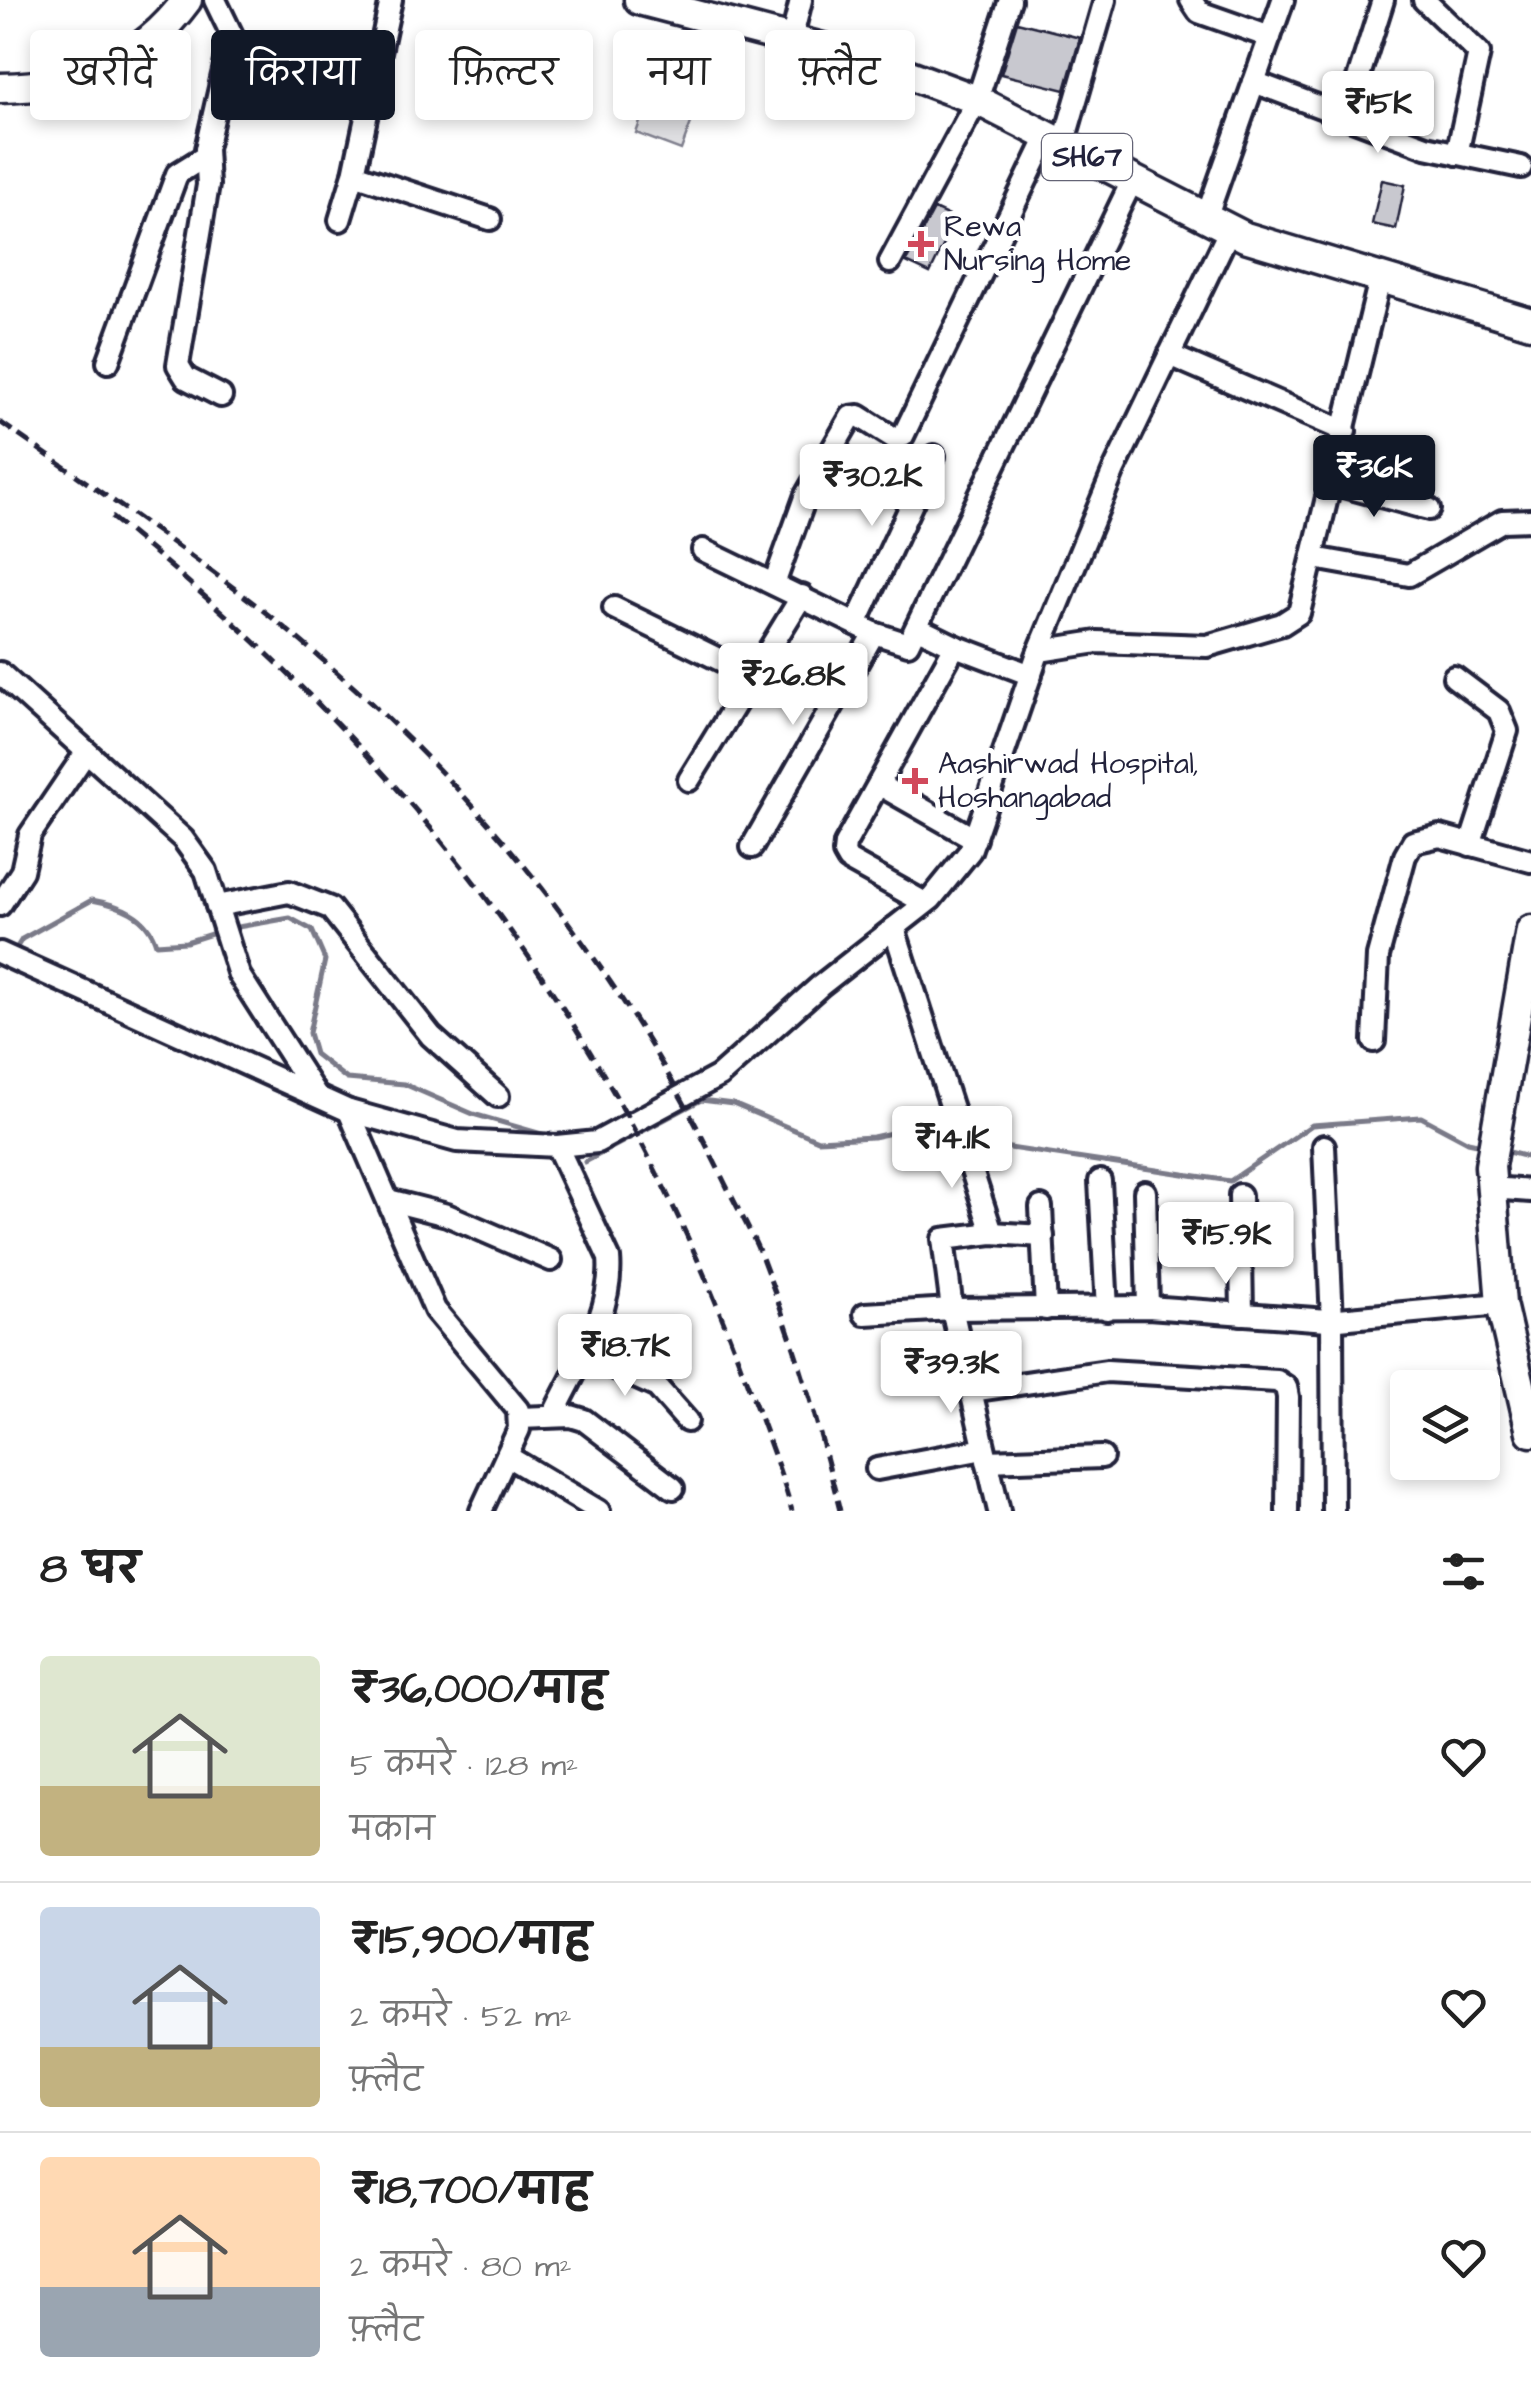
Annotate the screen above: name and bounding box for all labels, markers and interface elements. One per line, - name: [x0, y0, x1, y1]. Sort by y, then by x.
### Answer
- chip: खरीदें: [30, 30, 191, 120]
- chip: किराया: [211, 30, 395, 120]
- chip: फ़िल्टर: [415, 30, 593, 120]
- chip: नया: [613, 30, 745, 120]
- chip: फ़्लैट: [765, 30, 915, 120]
- pin: ₹15K: [1319, 71, 1437, 156]
- text: ₹15K: [1344, 81, 1412, 126]
- road number: SH67: [1042, 134, 1132, 180]
- place label: Rewa Nursing Home: [944, 206, 1131, 283]
- marker: Rewa Nursing Home: [908, 231, 934, 257]
- pin: ₹36K: [1315, 435, 1433, 520]
- pin: ₹30.2K: [791, 444, 953, 529]
- text: ₹36K: [1335, 445, 1413, 490]
- text: ₹30.2K: [822, 454, 922, 499]
- pin: ₹26.8K: [712, 643, 874, 728]
- text: ₹26.8K: [741, 653, 845, 698]
- place label: Aashirwad Hospital, Hoshangabad: [938, 743, 1199, 820]
- marker: Aashirwad Hospital, Hoshangabad: [902, 768, 928, 794]
- pin: ₹14.1K: [871, 1106, 1033, 1191]
- text: ₹14.1K: [914, 1116, 990, 1161]
- pin: ₹15.9K: [1145, 1202, 1307, 1287]
- text: ₹15.9K: [1181, 1212, 1271, 1257]
- pin: ₹18.7K: [544, 1314, 706, 1399]
- text: ₹18.7K: [580, 1324, 670, 1369]
- pin: ₹39.3K: [870, 1331, 1032, 1416]
- text: ₹39.3K: [903, 1341, 999, 1386]
- map controls: [1390, 1370, 1500, 1480]
- button: layers: [1390, 1370, 1500, 1480]
- text: 8 घर: [40, 1541, 140, 1599]
- icon: filters: [1436, 1544, 1491, 1599]
- text: ₹36,000/माह: [350, 1661, 606, 1719]
- icon: home: [120, 1696, 240, 1816]
- icon: heart: [1436, 1729, 1491, 1784]
- text: 5 कमरे · 128 m²: [350, 1743, 578, 1788]
- text: मकान: [350, 1808, 435, 1853]
- text: ₹15,900/माह: [350, 1912, 591, 1970]
- icon: home: [120, 1947, 240, 2067]
- icon: heart: [1436, 1980, 1491, 2035]
- text: 2 कमरे · 52 m²: [350, 1994, 572, 2039]
- text: फ़्लैट: [350, 2059, 423, 2104]
- text: ₹18,700/माह: [350, 2162, 591, 2220]
- icon: home: [120, 2197, 240, 2317]
- icon: heart: [1436, 2230, 1491, 2285]
- text: 2 कमरे · 80 m²: [350, 2244, 572, 2289]
- text: फ़्लैट: [350, 2309, 423, 2354]

